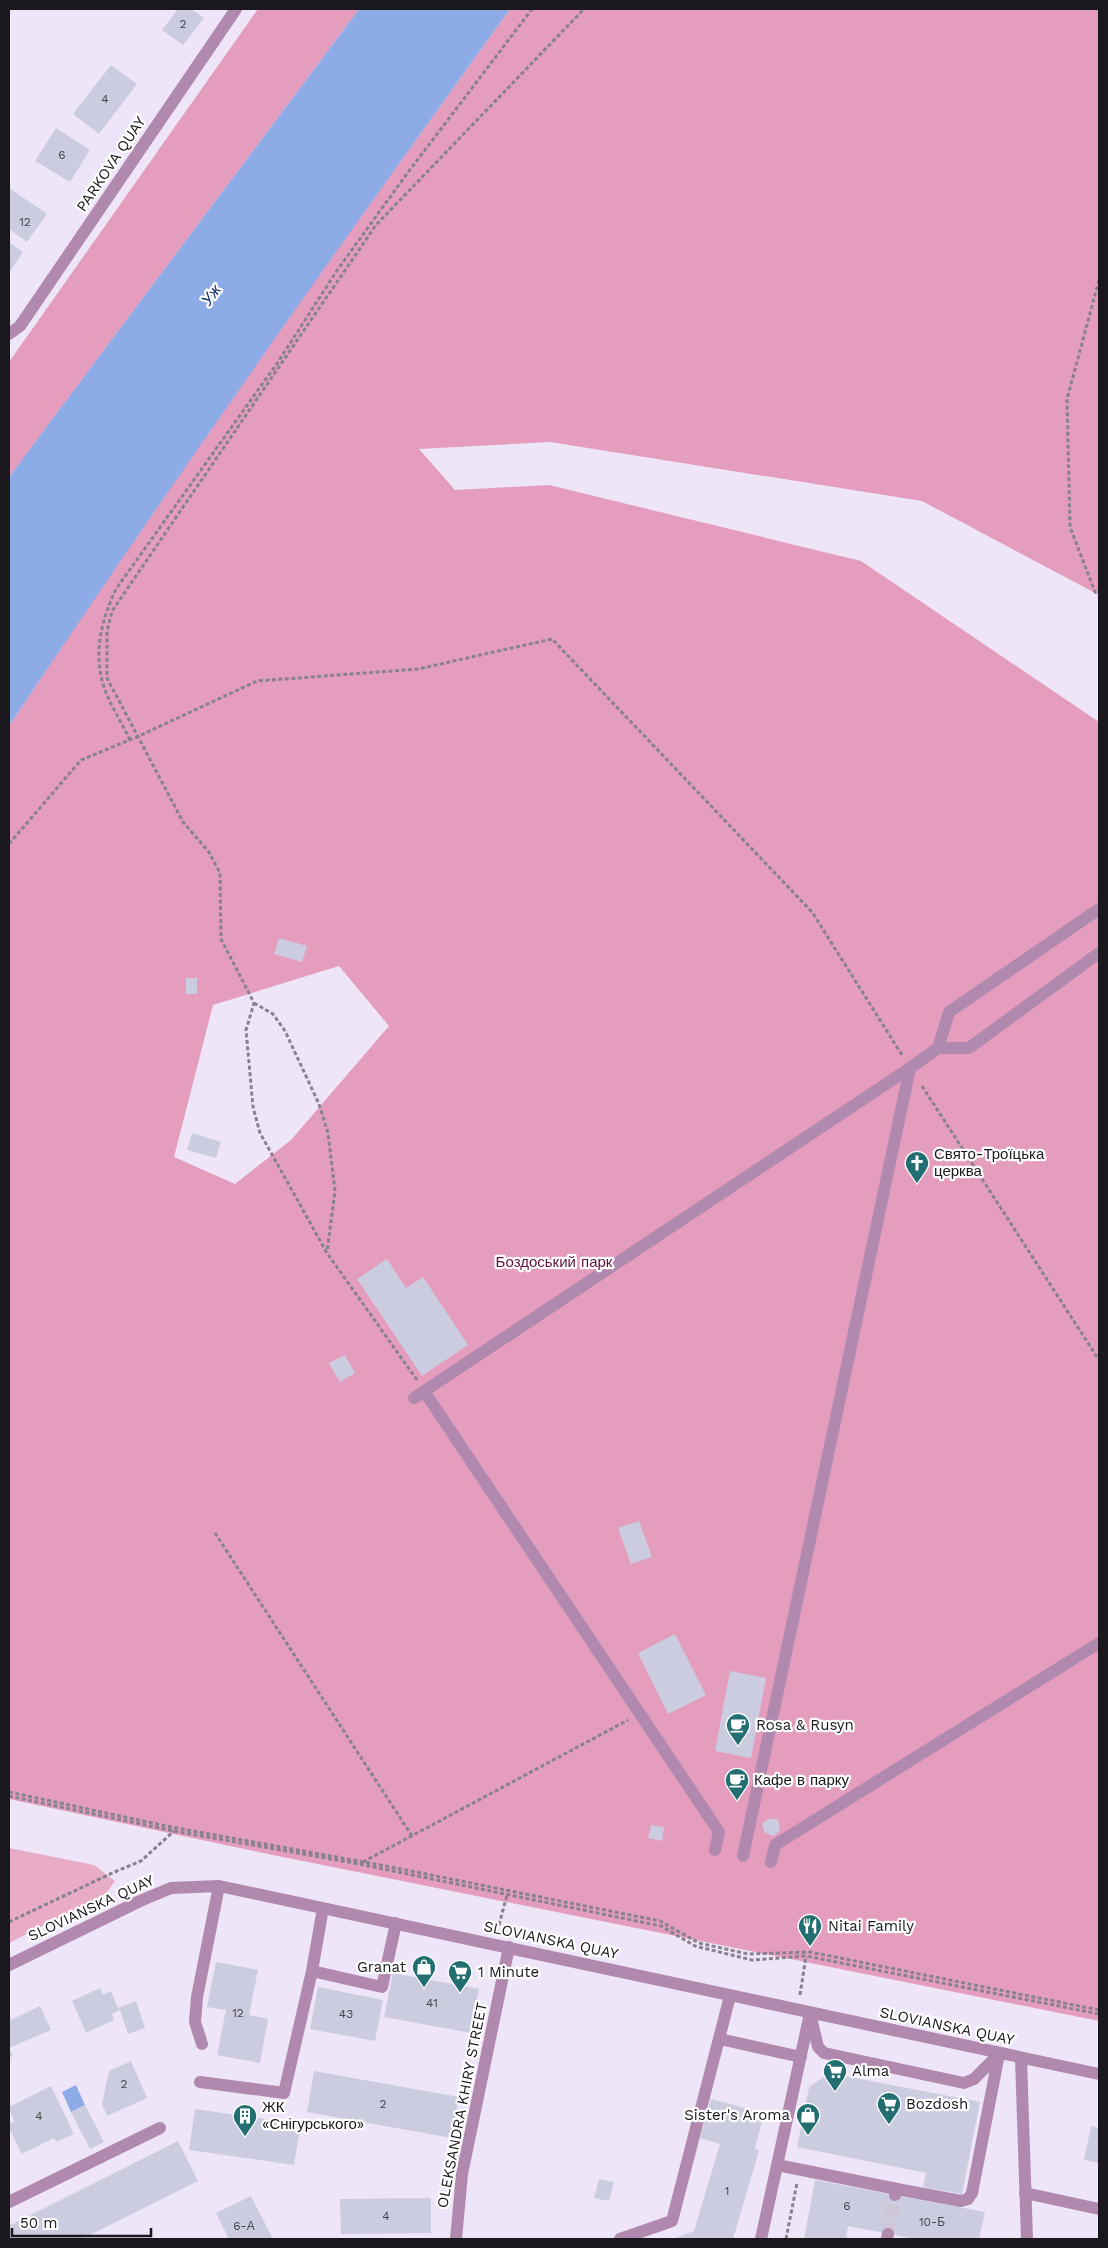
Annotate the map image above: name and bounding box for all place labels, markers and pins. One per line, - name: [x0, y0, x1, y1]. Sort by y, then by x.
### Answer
- place label: Свято-Троїцька церква: [934, 1145, 1045, 1180]
- church icon: Свято-Троїцька церква: [904, 1150, 930, 1184]
- cafe icon: Rosa & Rusyn: [725, 1712, 751, 1746]
- place label: Rosa & Rusyn: [756, 1716, 854, 1734]
- cafe icon: Кафе в парку: [724, 1767, 750, 1801]
- place label: Кафе в парку: [754, 1771, 850, 1789]
- restaurant icon: Nitai Family: [797, 1913, 823, 1947]
- place label: Nitai Family: [828, 1917, 914, 1935]
- shop icon: Granat: [411, 1954, 437, 1988]
- place label: Granat: [357, 1958, 407, 1976]
- supermarket icon: 1 Minute: [447, 1959, 473, 1993]
- place label: 1 Minute: [478, 1963, 539, 1981]
- supermarket icon: Alma: [822, 2058, 848, 2092]
- place label: Alma: [852, 2062, 890, 2080]
- supermarket icon: Bozdosh: [876, 2091, 902, 2125]
- place label: Bozdosh: [906, 2095, 968, 2113]
- place label: ЖК «Снігурського»: [262, 2098, 364, 2133]
- shop icon: Sister's Aroma: [795, 2102, 821, 2136]
- building icon: ЖК «Снігурського»: [232, 2103, 258, 2137]
- place label: Sister's Aroma: [684, 2106, 791, 2124]

